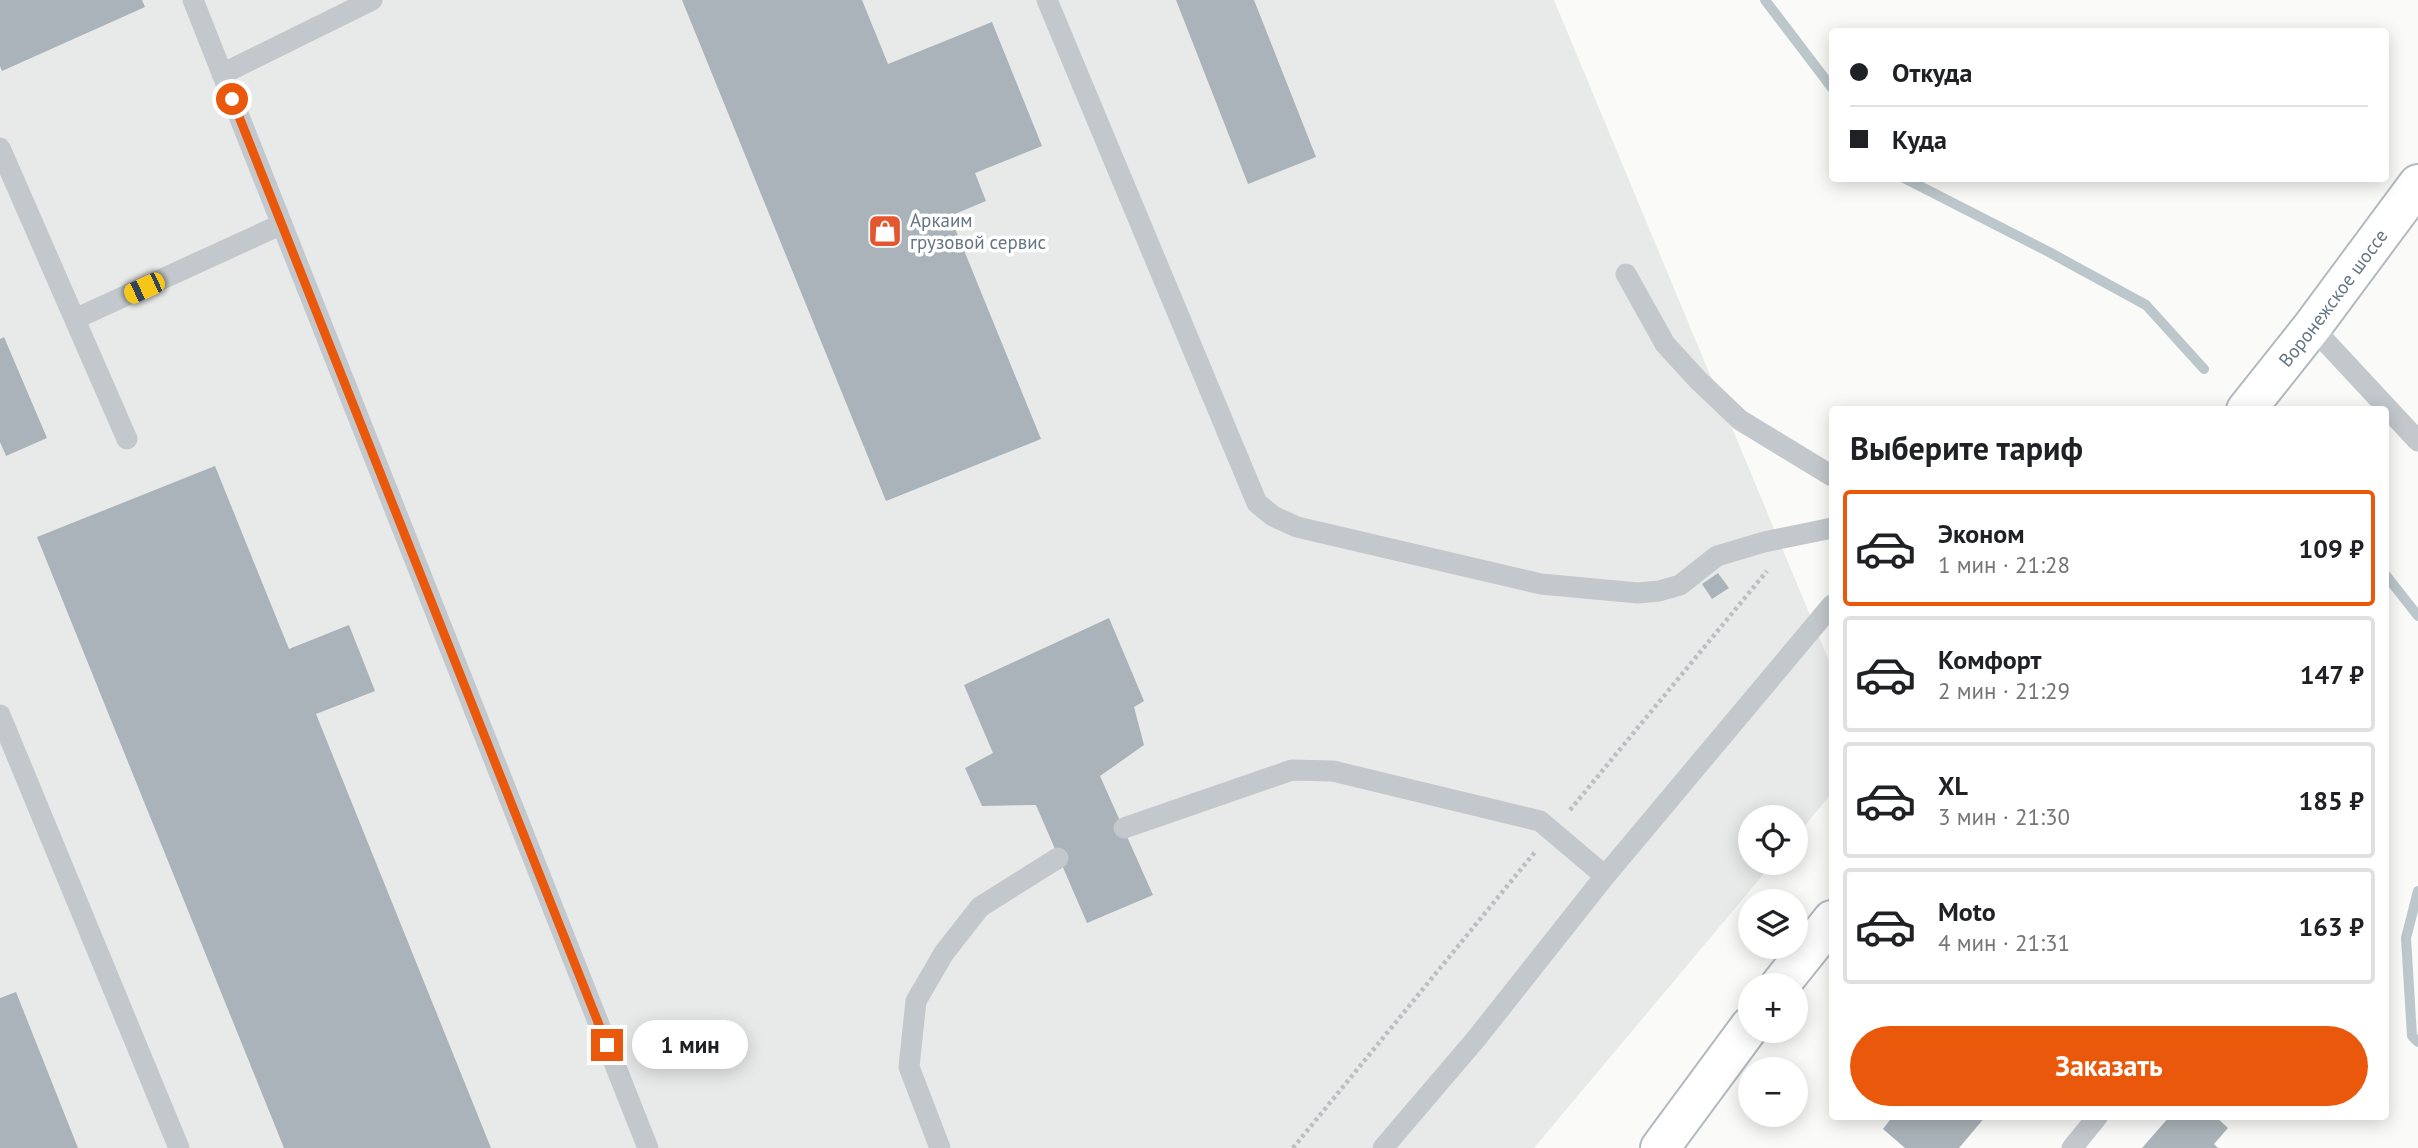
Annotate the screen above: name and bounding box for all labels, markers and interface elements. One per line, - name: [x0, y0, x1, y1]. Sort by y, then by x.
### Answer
- text: Откуда: [1892, 56, 1972, 89]
- route start: [216, 83, 248, 115]
- text: Куда: [1892, 123, 1947, 156]
- place label: Аркаим грузовой сервис: [910, 208, 1046, 254]
- shop icon: Аркаим грузовой сервис: [866, 212, 904, 250]
- street label: Воронежское шоссе: [2273, 224, 2393, 371]
- car: [121, 270, 168, 306]
- text: Выберите тариф: [1850, 427, 2083, 469]
- icon: car: [1854, 517, 1917, 580]
- text: Эконом: [1938, 517, 2025, 550]
- text: 109 ₽: [2298, 532, 2364, 565]
- text: 1 мин · 21:28: [1938, 550, 2070, 579]
- icon: car: [1854, 643, 1917, 706]
- text: Комфорт: [1938, 643, 2041, 676]
- text: 147 ₽: [2300, 658, 2364, 691]
- text: 2 мин · 21:29: [1938, 676, 2070, 705]
- icon: car: [1854, 769, 1917, 832]
- text: XL: [1938, 769, 1968, 802]
- text: 185 ₽: [2298, 784, 2364, 817]
- text: 3 мин · 21:30: [1938, 802, 2070, 831]
- map controls: [1738, 805, 1808, 1127]
- button: locate: [1738, 805, 1808, 875]
- button: layers: [1738, 889, 1808, 959]
- icon: car: [1854, 895, 1917, 958]
- text: Moto: [1938, 895, 1996, 928]
- text: 163 ₽: [2298, 910, 2364, 943]
- text: 4 мин · 21:31: [1938, 928, 2070, 957]
- button: +: [1738, 973, 1808, 1043]
- callout: 1 мин: [632, 1020, 747, 1070]
- button: Заказать: [1850, 1026, 2368, 1106]
- route end: [591, 1029, 623, 1061]
- text: 1 мин: [660, 1030, 720, 1059]
- button: −: [1738, 1057, 1808, 1127]

